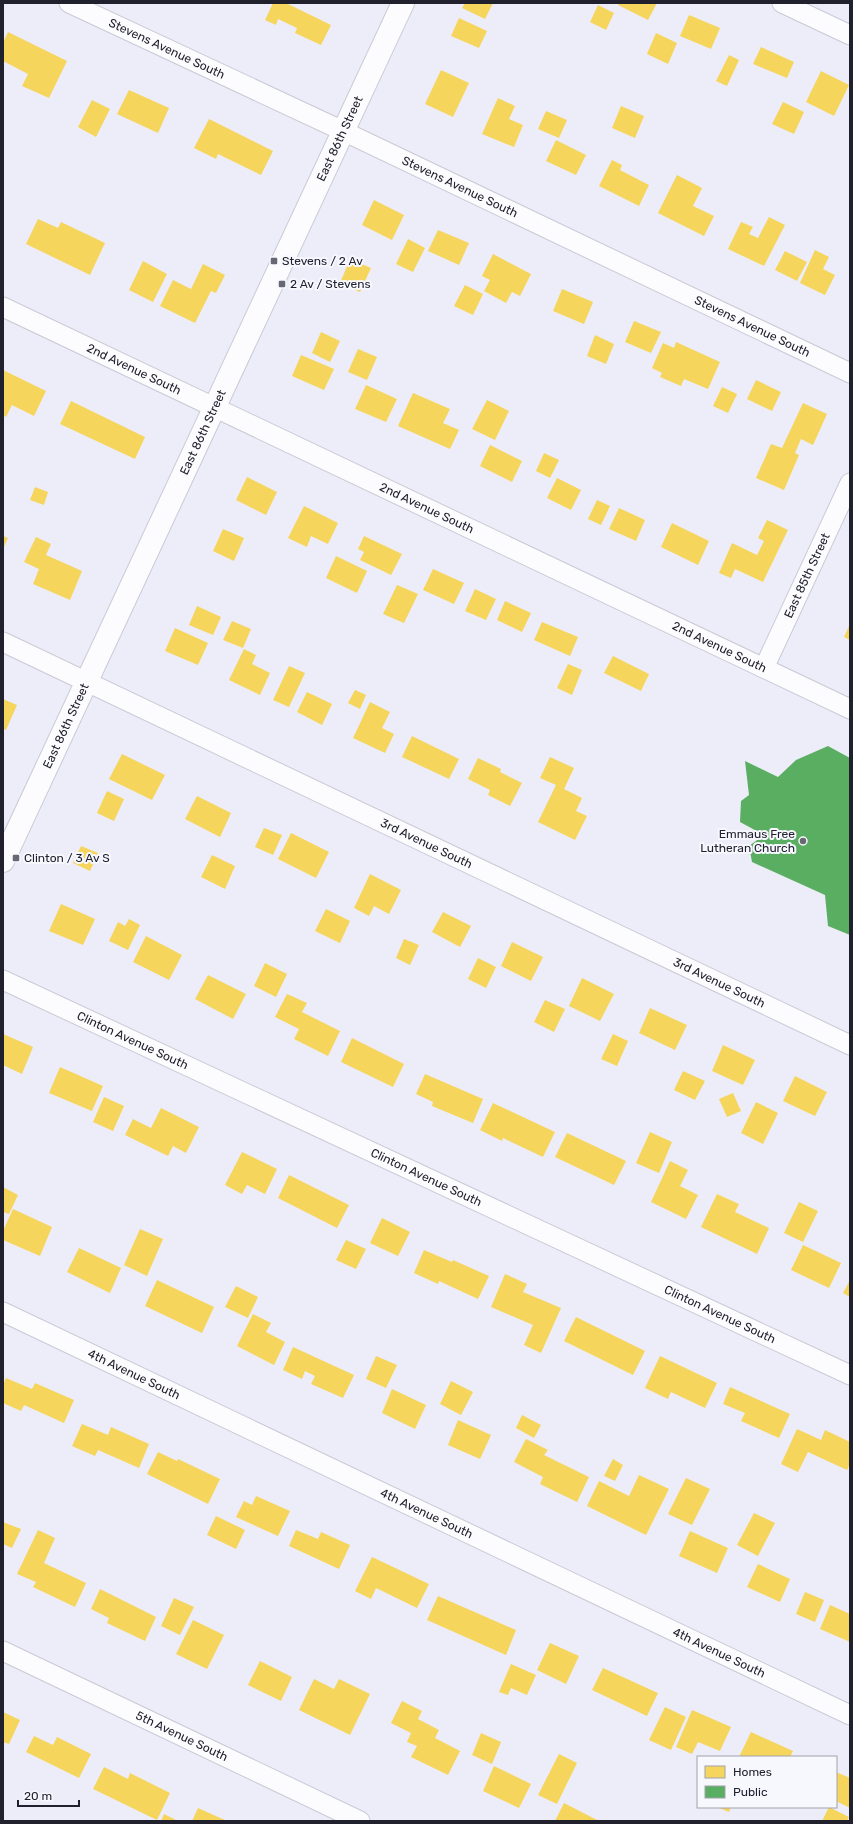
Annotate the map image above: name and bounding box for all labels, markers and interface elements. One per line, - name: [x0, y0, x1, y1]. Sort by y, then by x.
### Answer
- street label: Stevens Avenue South: [107, 16, 227, 82]
- street label: East 86th Street: [314, 94, 366, 183]
- street label: Stevens Avenue South: [400, 153, 520, 220]
- place label: Stevens / 2 Av: [282, 254, 363, 268]
- marker: Stevens / 2 Av: [269, 256, 279, 266]
- place label: 2 Av / Stevens: [290, 277, 371, 291]
- marker: 2 Av / Stevens: [277, 279, 287, 289]
- street label: Stevens Avenue South: [692, 293, 812, 360]
- street label: 2nd Avenue South: [85, 341, 183, 398]
- street label: East 86th Street: [177, 387, 229, 477]
- street label: 2nd Avenue South: [377, 480, 476, 536]
- street label: East 85th Street: [781, 530, 833, 620]
- street label: 2nd Avenue South: [670, 619, 769, 675]
- street label: East 86th Street: [40, 681, 92, 771]
- street label: 3rd Avenue South: [378, 816, 475, 871]
- place label: Emmaus Free Lutheran Church: [700, 827, 795, 855]
- marker: Emmaus Free Lutheran Church: [798, 836, 808, 846]
- place label: Clinton / 3 Av S: [24, 851, 110, 865]
- marker: Clinton / 3 Av S: [11, 853, 21, 863]
- street label: 3rd Avenue South: [671, 955, 767, 1011]
- street label: Clinton Avenue South: [75, 1008, 190, 1072]
- street label: Clinton Avenue South: [368, 1145, 484, 1209]
- street label: Clinton Avenue South: [662, 1282, 778, 1346]
- street label: 4th Avenue South: [85, 1346, 182, 1402]
- street label: 4th Avenue South: [378, 1486, 475, 1541]
- street label: 4th Avenue South: [671, 1625, 768, 1681]
- street label: 5th Avenue South: [133, 1708, 230, 1764]
- legend: [697, 1756, 837, 1808]
- text: Homes: [733, 1765, 772, 1779]
- scale bar: [18, 1782, 79, 1808]
- text: Public: [733, 1785, 768, 1799]
- text: 20 m: [24, 1789, 52, 1803]

